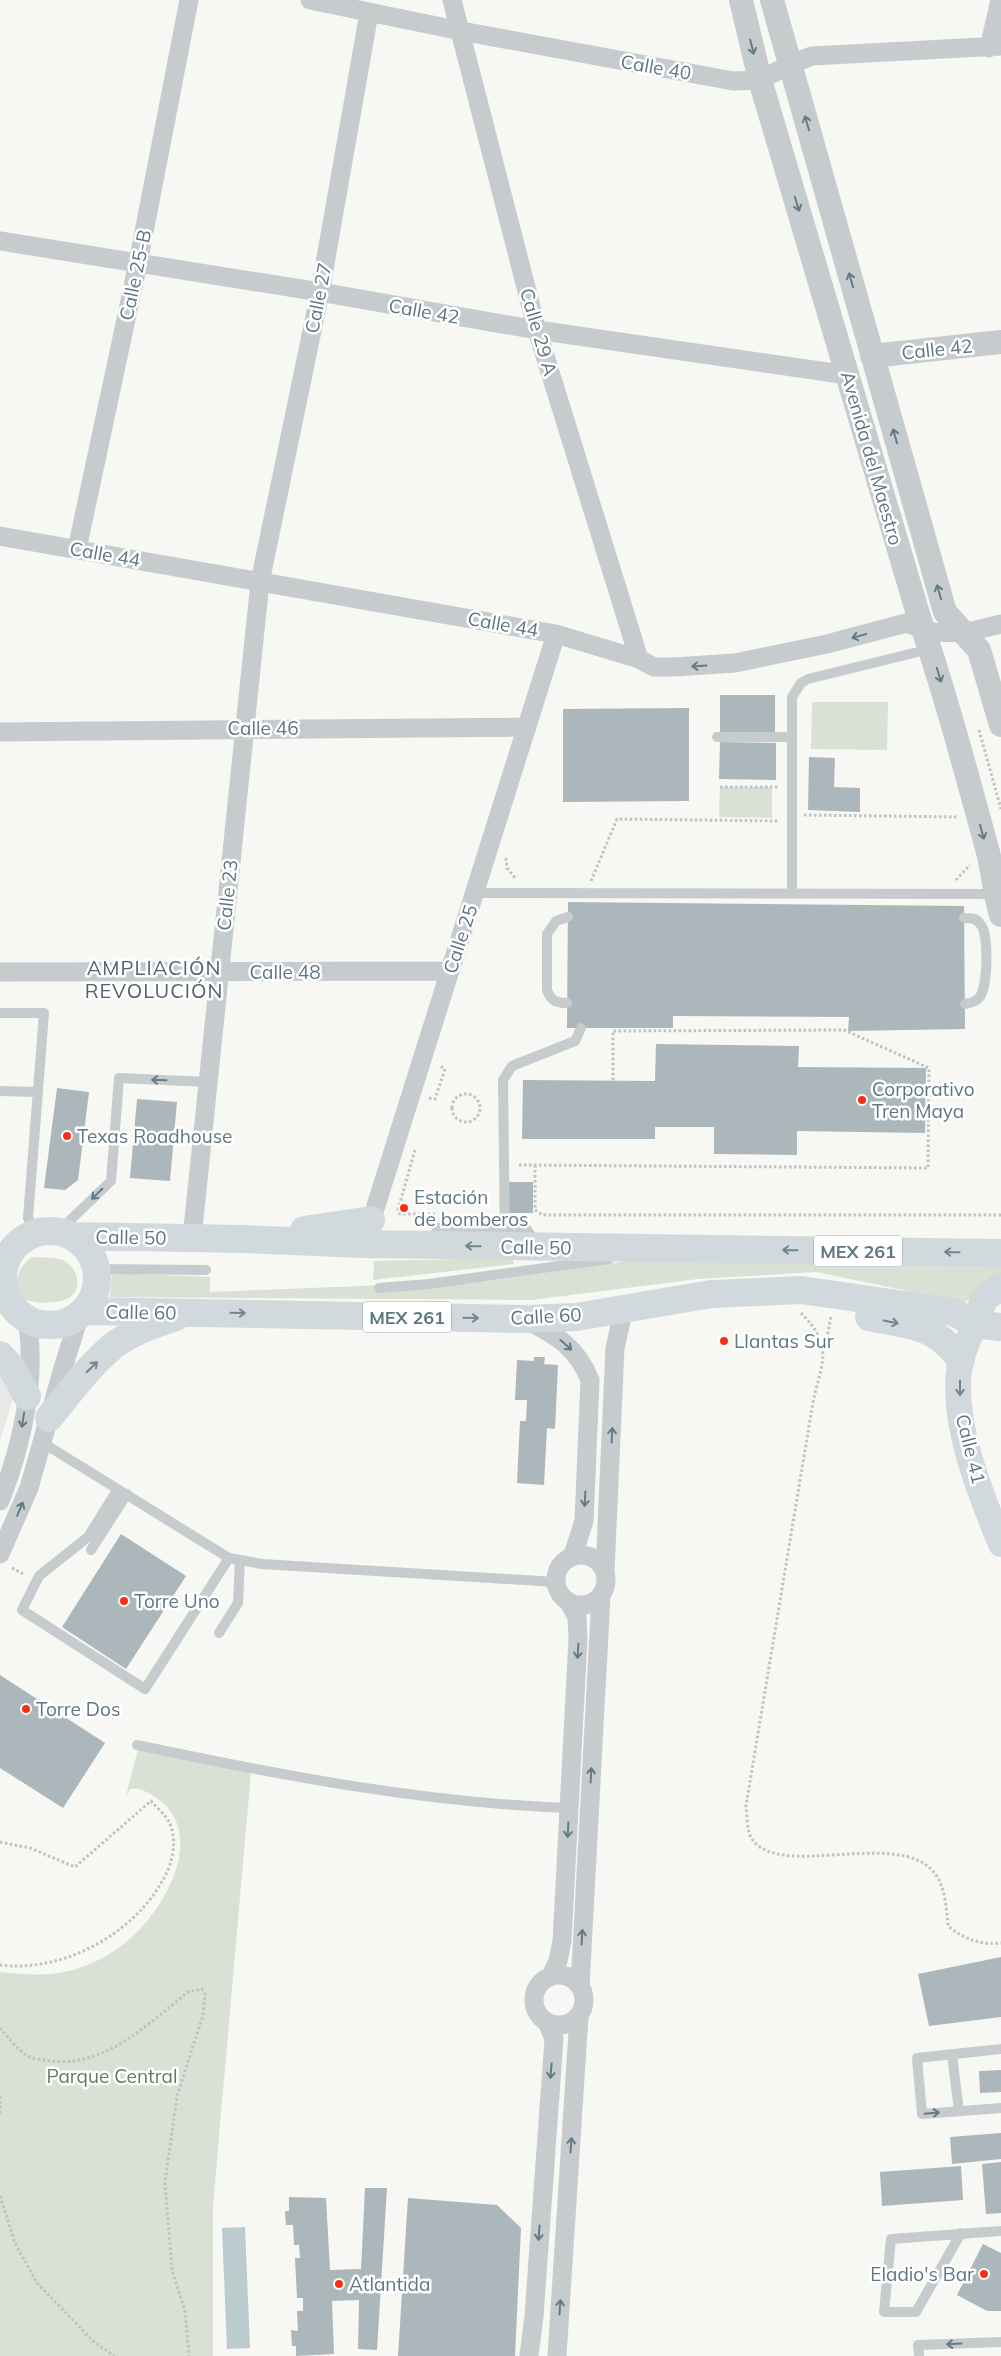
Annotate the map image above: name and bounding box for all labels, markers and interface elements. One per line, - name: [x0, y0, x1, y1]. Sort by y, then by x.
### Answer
- one-way arrow: [748, 39, 757, 55]
- street label: Calle 40: [619, 49, 693, 85]
- one-way arrow: [802, 116, 811, 132]
- one-way arrow: [792, 195, 802, 211]
- street label: Calle 25-B: [114, 227, 156, 323]
- street label: Calle 27: [299, 261, 337, 335]
- one-way arrow: [845, 272, 855, 288]
- street label: Calle 29 A: [515, 285, 563, 379]
- street label: Calle 42: [387, 293, 461, 329]
- street label: Calle 42: [900, 333, 974, 365]
- street label: Avenida del Maestro: [836, 368, 908, 548]
- one-way arrow: [889, 429, 899, 445]
- street label: Calle 44: [68, 536, 142, 572]
- one-way arrow: [934, 585, 943, 601]
- street label: Calle 44: [466, 606, 540, 642]
- one-way arrow: [851, 632, 867, 641]
- one-way arrow: [692, 661, 708, 670]
- one-way arrow: [934, 667, 944, 683]
- street label: Calle 46: [227, 716, 299, 740]
- one-way arrow: [978, 823, 987, 839]
- street label: Calle 23: [211, 858, 243, 932]
- street label: Calle 25: [438, 901, 482, 977]
- district label: AMPLIACIÓN REVOLUCIÓN: [85, 955, 223, 1003]
- street label: Calle 48: [249, 960, 321, 984]
- one-way arrow: [151, 1075, 167, 1084]
- place label: Corporativo Tren Maya: [872, 1077, 975, 1123]
- marker: Corporativo Tren Maya: [856, 1094, 868, 1106]
- place label: Texas Roadhouse: [77, 1124, 232, 1148]
- marker: Texas Roadhouse: [61, 1130, 73, 1142]
- place label: Estación de bomberos: [414, 1185, 528, 1231]
- one-way arrow: [91, 1188, 103, 1200]
- marker: Estación de bomberos: [398, 1202, 410, 1214]
- street label: Calle 50: [95, 1224, 167, 1250]
- street label: Calle 50: [500, 1234, 572, 1260]
- road number: MEX 261: [814, 1236, 902, 1266]
- one-way arrow: [466, 1241, 482, 1251]
- one-way arrow: [782, 1245, 798, 1255]
- one-way arrow: [945, 1247, 961, 1257]
- street label: Calle 60: [105, 1299, 177, 1325]
- road number: MEX 261: [363, 1301, 451, 1332]
- street label: Calle 60: [510, 1302, 582, 1330]
- one-way arrow: [230, 1309, 246, 1318]
- one-way arrow: [462, 1313, 479, 1323]
- one-way arrow: [882, 1317, 898, 1327]
- place label: Llantas Sur: [734, 1329, 834, 1353]
- marker: Llantas Sur: [718, 1335, 730, 1347]
- one-way arrow: [559, 1339, 572, 1351]
- one-way arrow: [85, 1362, 97, 1374]
- one-way arrow: [955, 1379, 965, 1395]
- one-way arrow: [18, 1411, 28, 1427]
- street label: Calle 41: [951, 1412, 991, 1486]
- one-way arrow: [607, 1427, 617, 1444]
- one-way arrow: [580, 1490, 589, 1506]
- one-way arrow: [15, 1502, 25, 1517]
- place label: Torre Uno: [134, 1589, 220, 1613]
- marker: Torre Uno: [118, 1595, 130, 1607]
- one-way arrow: [573, 1642, 582, 1658]
- place label: Torre Dos: [36, 1697, 120, 1721]
- marker: Torre Dos: [20, 1703, 32, 1715]
- one-way arrow: [587, 1767, 596, 1783]
- one-way arrow: [563, 1822, 573, 1838]
- one-way arrow: [578, 1929, 587, 1945]
- one-way arrow: [546, 2063, 556, 2079]
- park label: Parque Central: [47, 2064, 177, 2088]
- one-way arrow: [924, 2109, 940, 2118]
- one-way arrow: [566, 2137, 575, 2153]
- one-way arrow: [535, 2225, 544, 2241]
- place label: Eladio's Bar: [870, 2262, 974, 2286]
- marker: Eladio's Bar: [978, 2268, 990, 2280]
- place label: Atlantida: [349, 2272, 430, 2296]
- marker: Atlantida: [333, 2278, 345, 2290]
- one-way arrow: [556, 2300, 565, 2316]
- one-way arrow: [947, 2339, 963, 2348]

